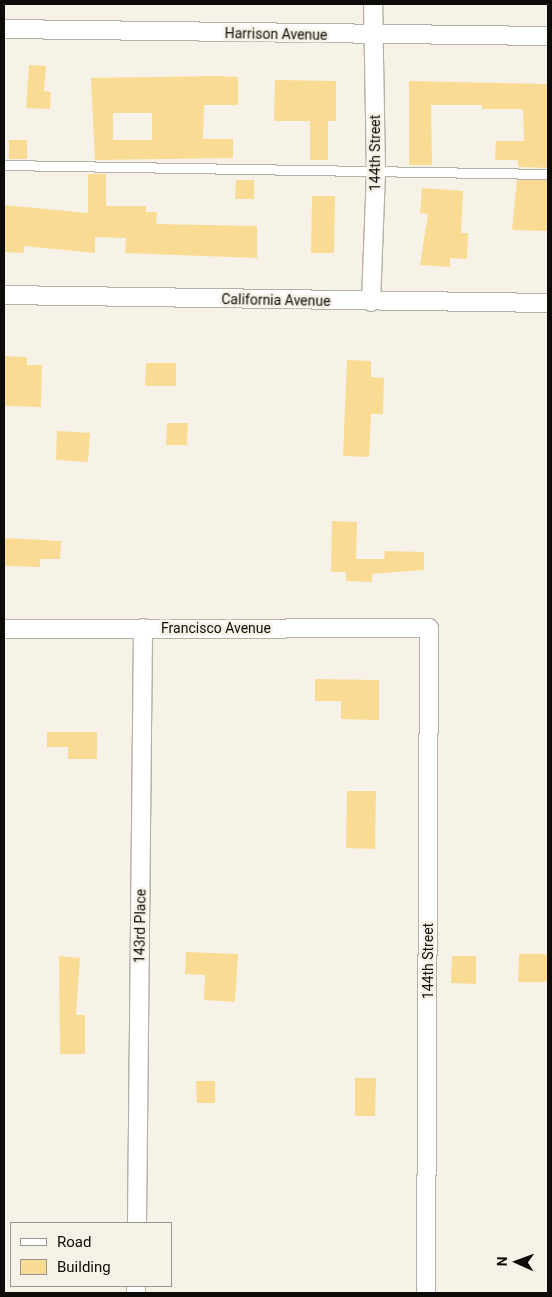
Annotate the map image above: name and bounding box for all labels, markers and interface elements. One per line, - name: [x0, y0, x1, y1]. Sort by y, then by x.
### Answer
- street label: Harrison Avenue: [225, 25, 327, 43]
- street label: 144th Street: [367, 115, 383, 191]
- street label: California Avenue: [221, 291, 331, 309]
- street label: Francisco Avenue: [161, 620, 271, 636]
- street label: 143rd Place: [131, 889, 149, 963]
- street label: 144th Street: [420, 923, 436, 999]
- legend: [10, 1222, 172, 1287]
- text: Road: [57, 1233, 91, 1251]
- north arrow: [492, 1237, 542, 1287]
- text: N: [494, 1256, 510, 1267]
- text: Building: [57, 1258, 111, 1276]

